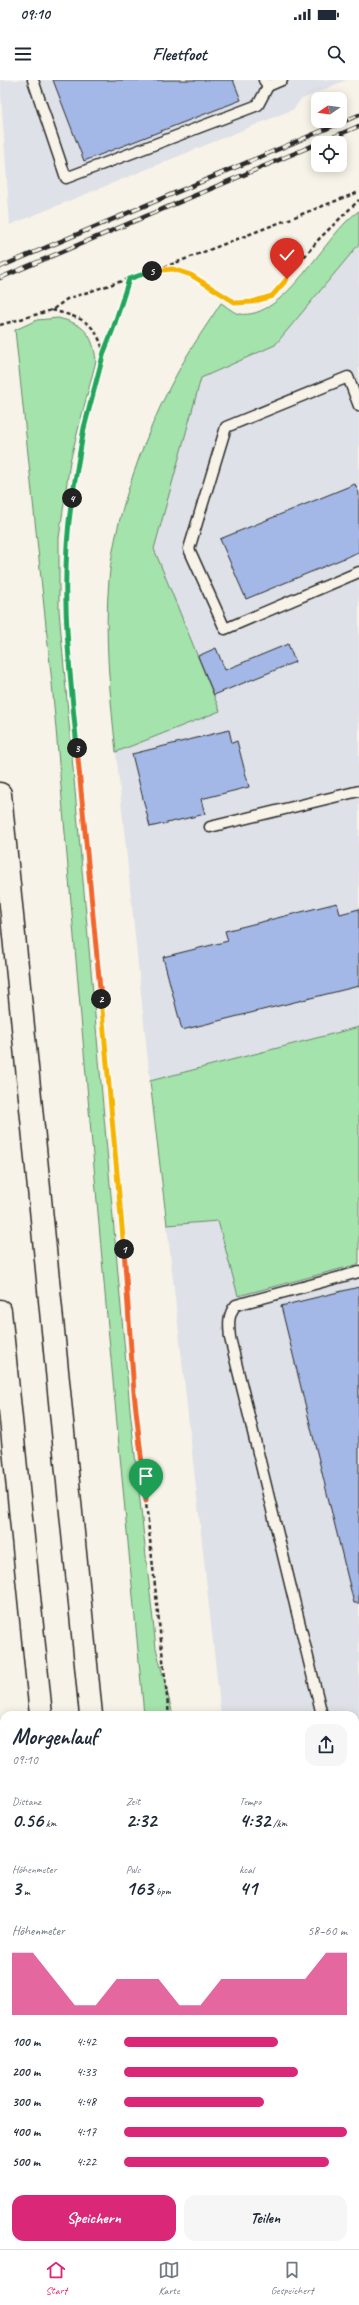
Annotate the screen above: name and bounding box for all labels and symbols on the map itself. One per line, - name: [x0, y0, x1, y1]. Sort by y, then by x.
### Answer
- north arrow: [311, 92, 347, 128]
- pin: [270, 238, 304, 279]
- pin: 5: [142, 261, 162, 281]
- pin: 4: [62, 488, 82, 508]
- pin: 3: [67, 738, 87, 758]
- pin: 2: [91, 989, 111, 1009]
- pin: 1: [114, 1239, 134, 1259]
- pin: [129, 1459, 163, 1500]

